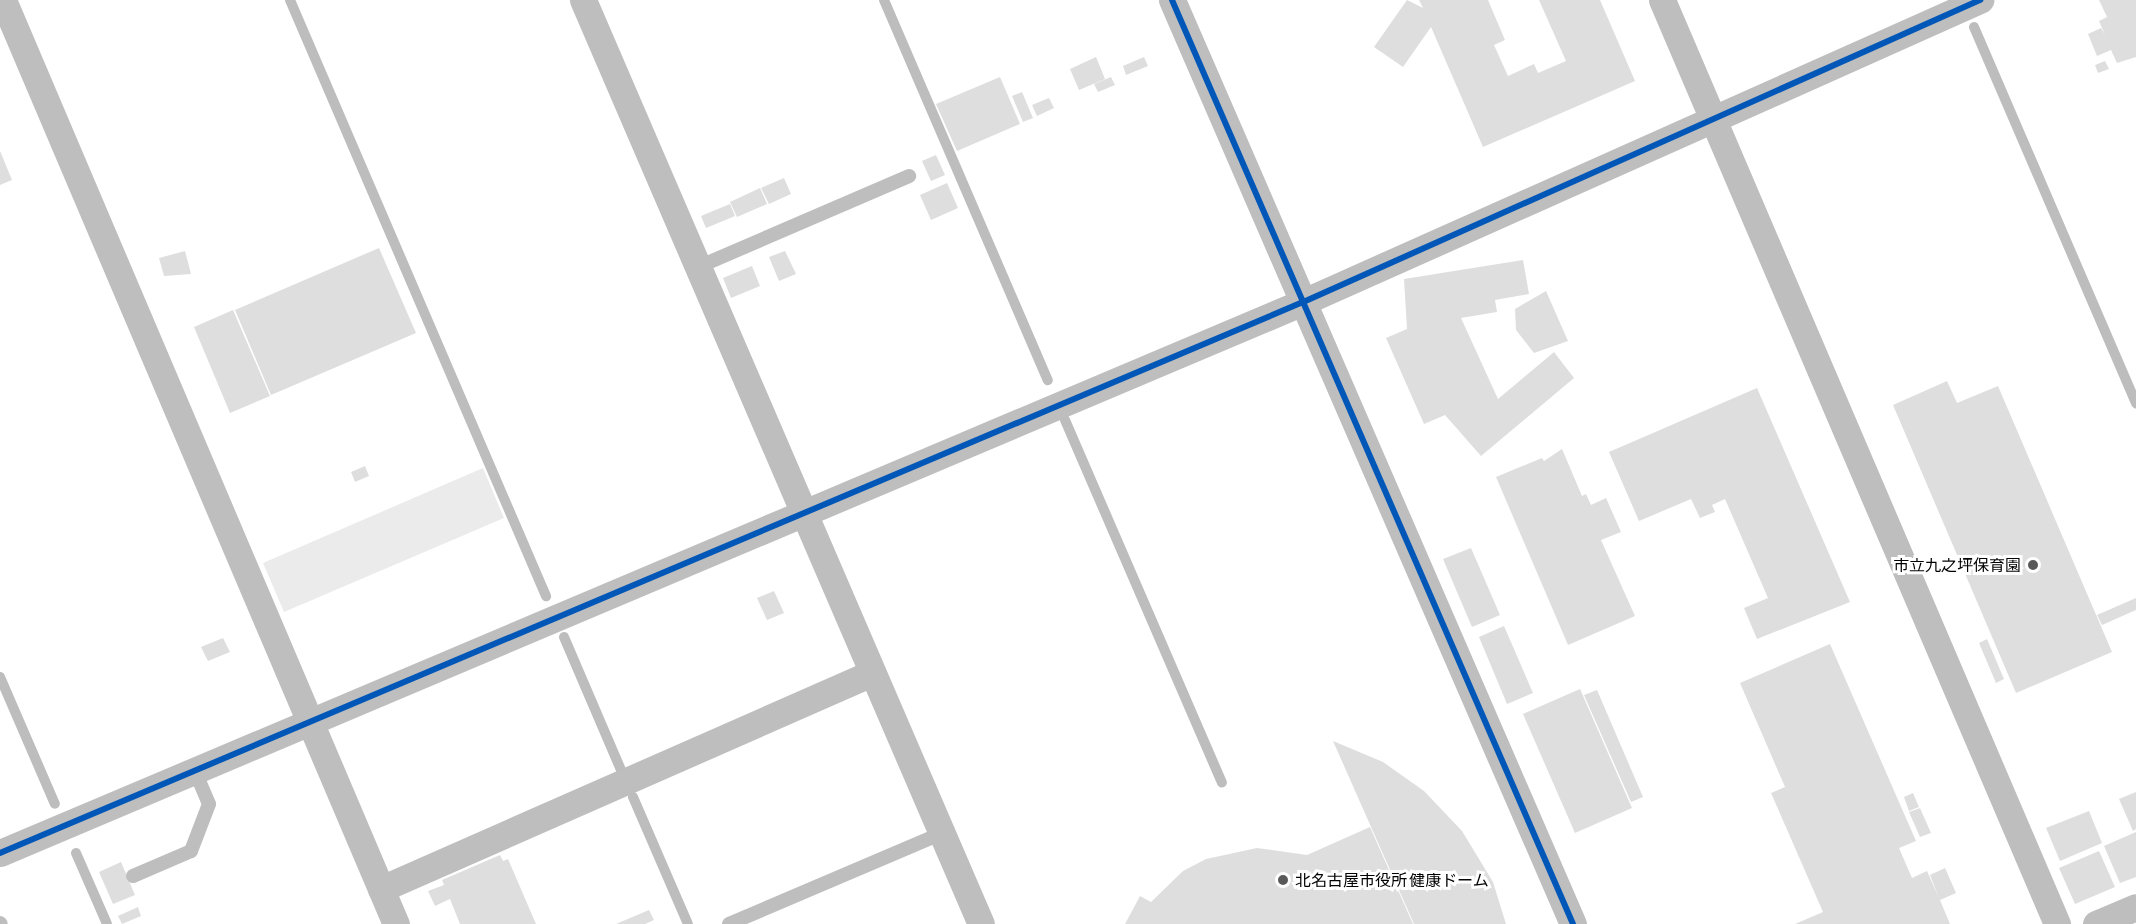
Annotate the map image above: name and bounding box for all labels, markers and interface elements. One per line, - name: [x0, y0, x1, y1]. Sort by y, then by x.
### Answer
- place label: 市立九之坪保育園: [1893, 555, 2021, 575]
- marker: 市立九之坪保育園: [2026, 558, 2040, 572]
- place label: 北名古屋市役所 健康ドーム: [1295, 870, 1489, 890]
- marker: 北名古屋市役所 健康ドーム: [1276, 873, 1290, 887]

